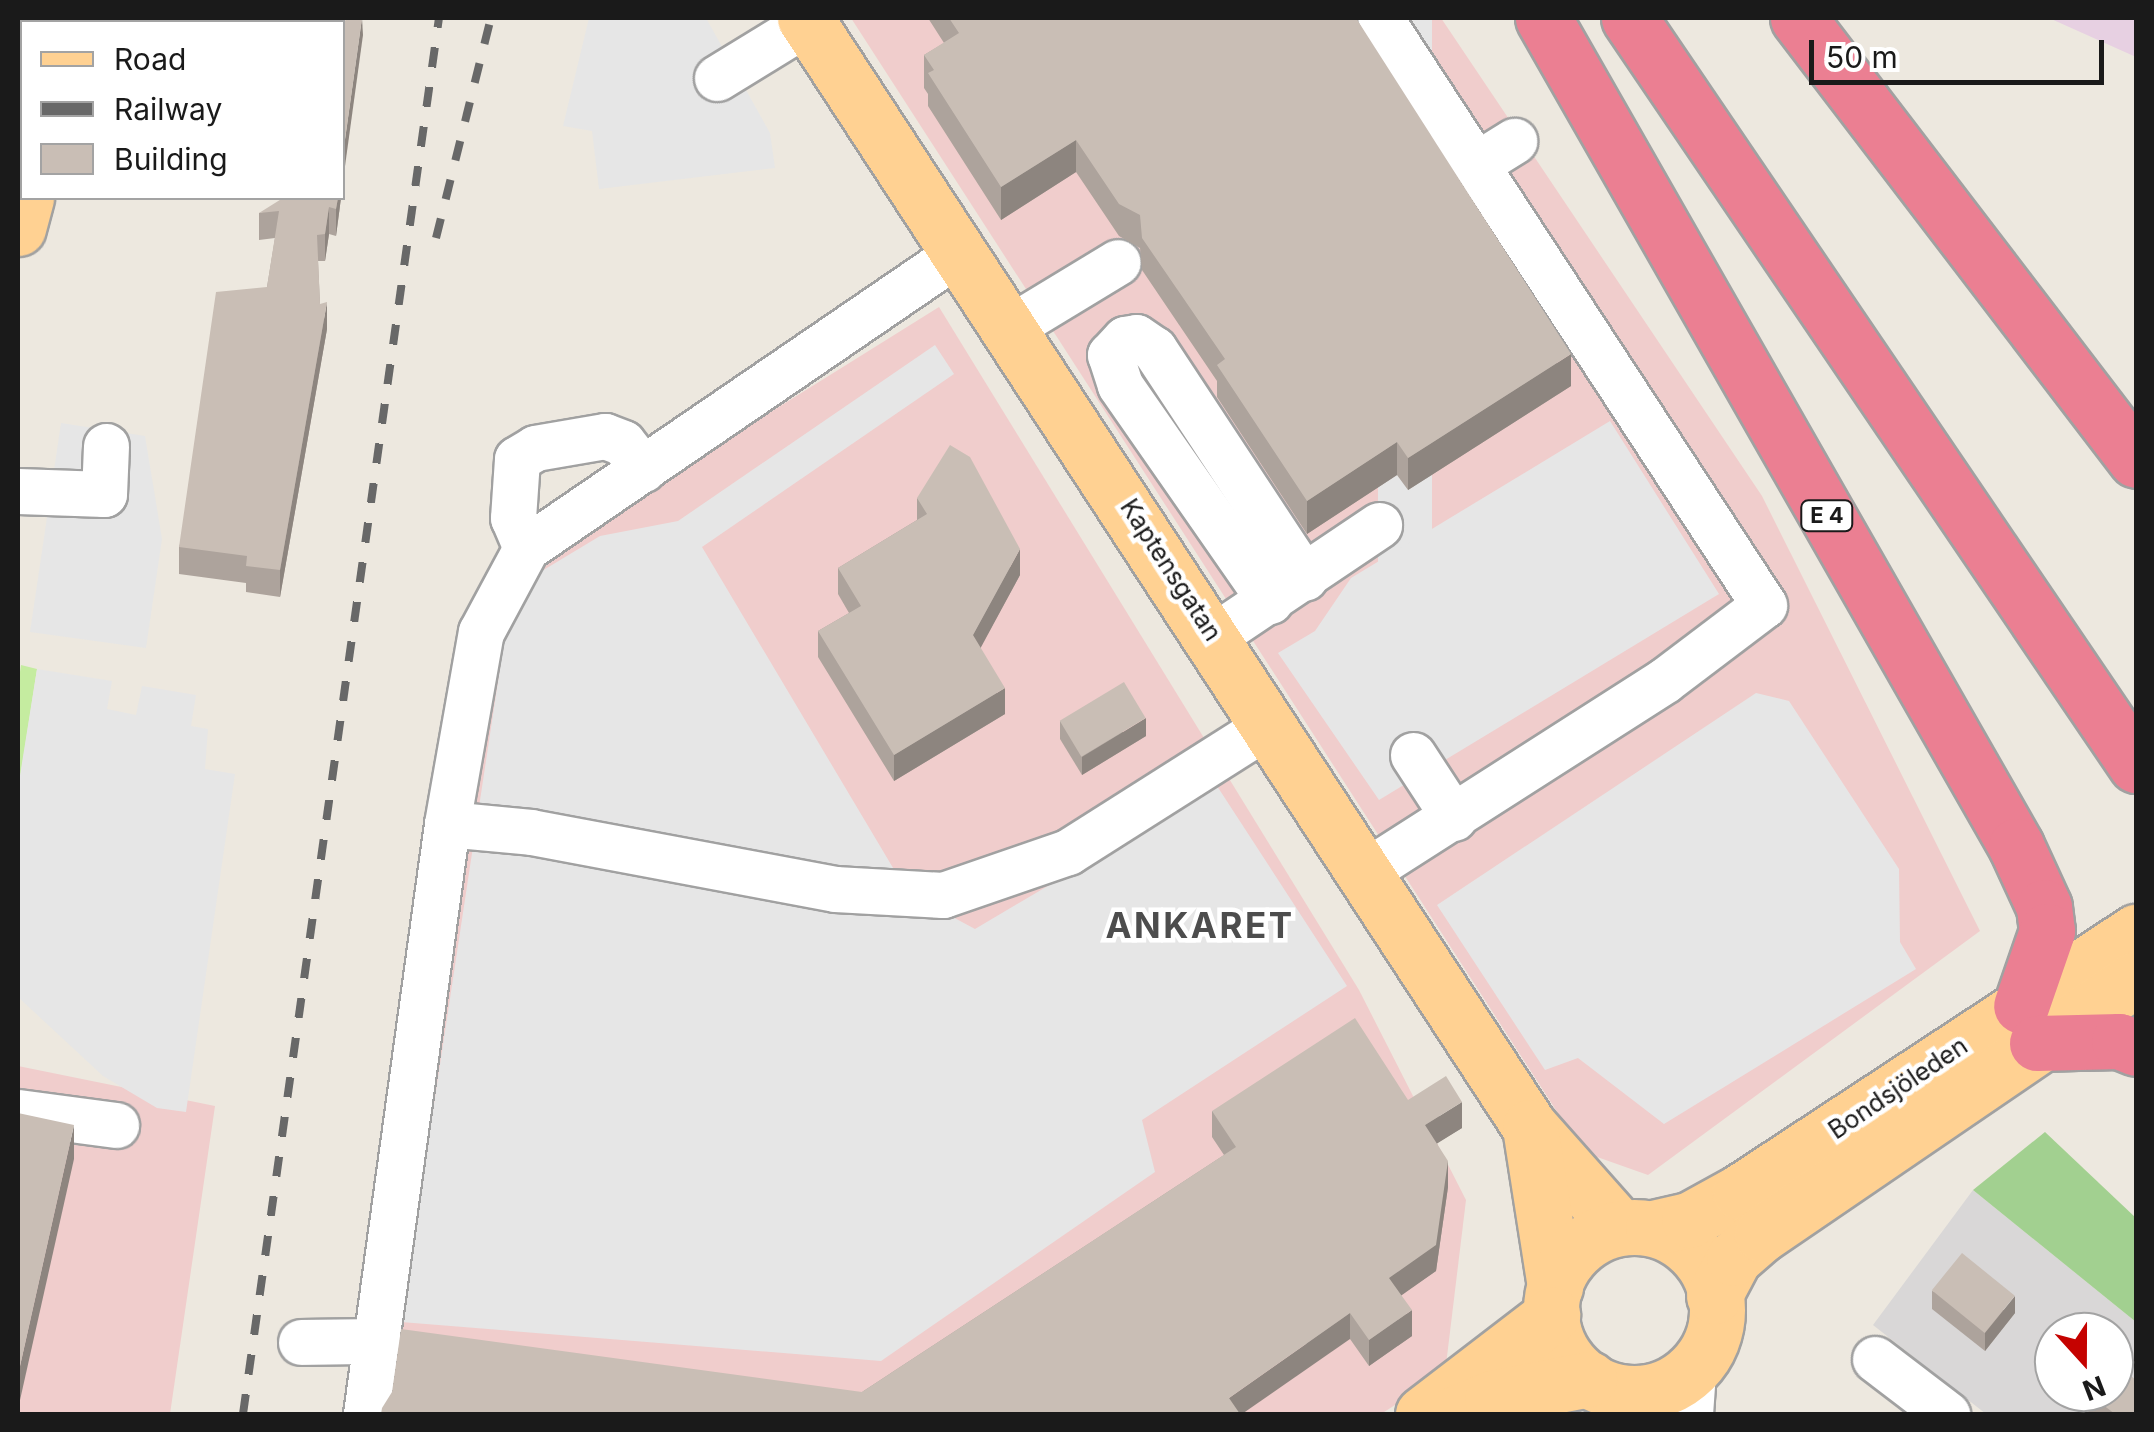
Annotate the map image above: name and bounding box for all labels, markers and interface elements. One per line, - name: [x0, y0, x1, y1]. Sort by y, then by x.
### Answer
- legend: [20, 20, 345, 200]
- scale bar: [1814, 20, 2109, 82]
- text: 50 m: [1826, 39, 1898, 75]
- text: Road: [114, 41, 186, 77]
- text: Railway: [114, 91, 222, 127]
- text: Building: [114, 141, 228, 177]
- street label: Kaptensgatan: [1114, 493, 1228, 647]
- road number: E 4: [1800, 499, 1854, 533]
- district label: ANKARET: [1105, 904, 1295, 946]
- street label: Bondsjöleden: [1823, 1031, 1973, 1145]
- north arrow: [2034, 1312, 2134, 1412]
- text: N: [2078, 1368, 2110, 1408]

